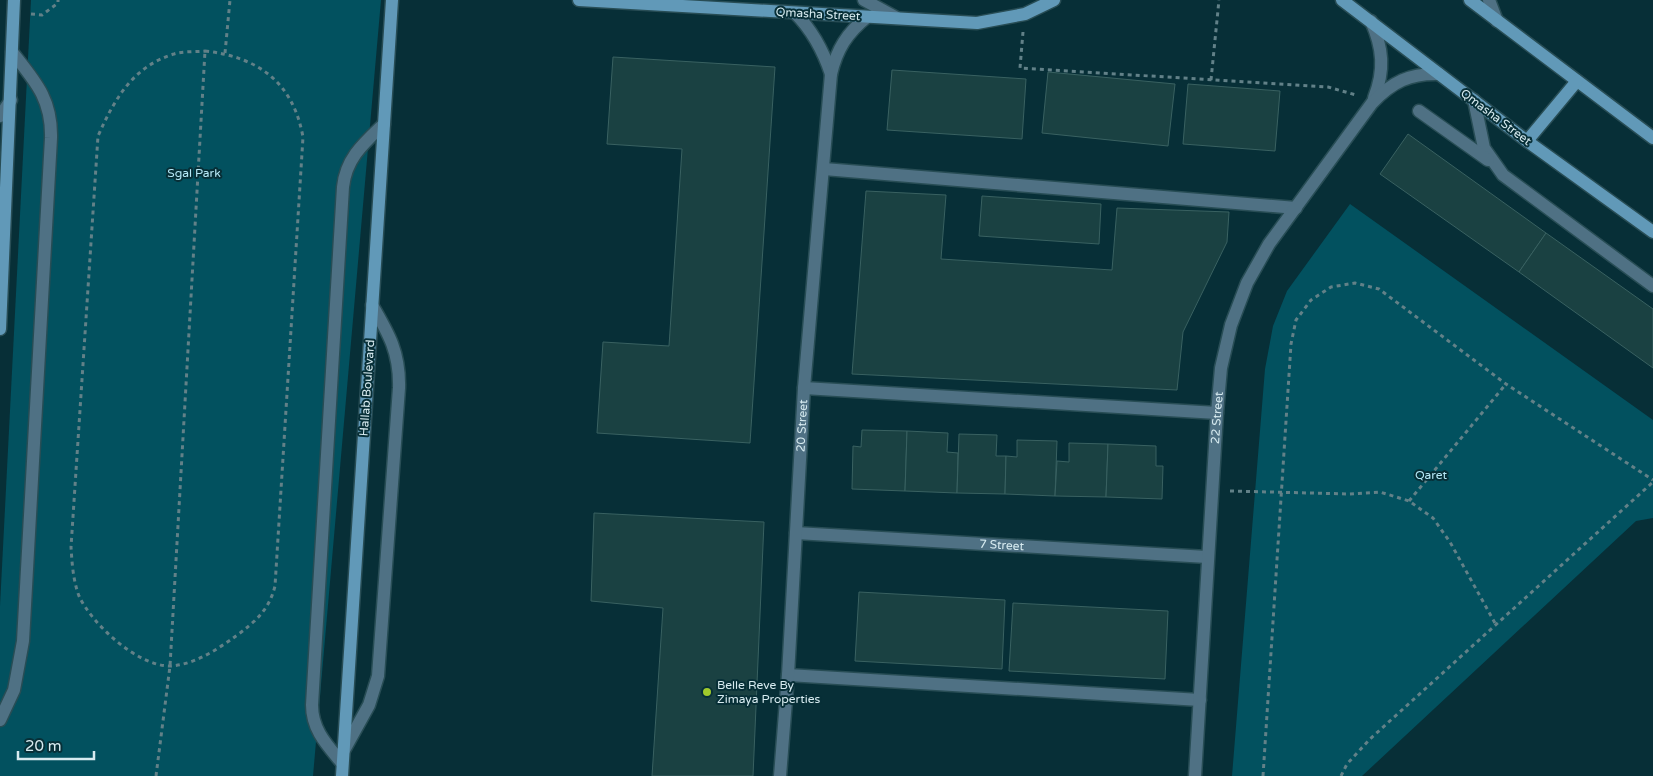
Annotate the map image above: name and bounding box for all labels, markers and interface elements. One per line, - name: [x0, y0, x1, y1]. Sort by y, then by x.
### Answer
- street label: Qmasha Street: [775, 5, 861, 23]
- street label: Qmasha Street: [1458, 86, 1534, 148]
- park label: Sgal Park: [167, 166, 221, 180]
- street label: Hallab Boulevard: [357, 339, 377, 437]
- street label: 22 Street: [1208, 390, 1226, 444]
- street label: 20 Street: [793, 399, 810, 452]
- park label: Qaret: [1415, 468, 1447, 482]
- street label: 7 Street: [979, 537, 1025, 553]
- place label: Belle Reve By Zimaya Properties: [717, 678, 821, 706]
- marker: Belle Reve By Zimaya Properties: [701, 686, 713, 698]
- scale bar: [18, 728, 94, 760]
- text: 20 m: [25, 737, 62, 755]

